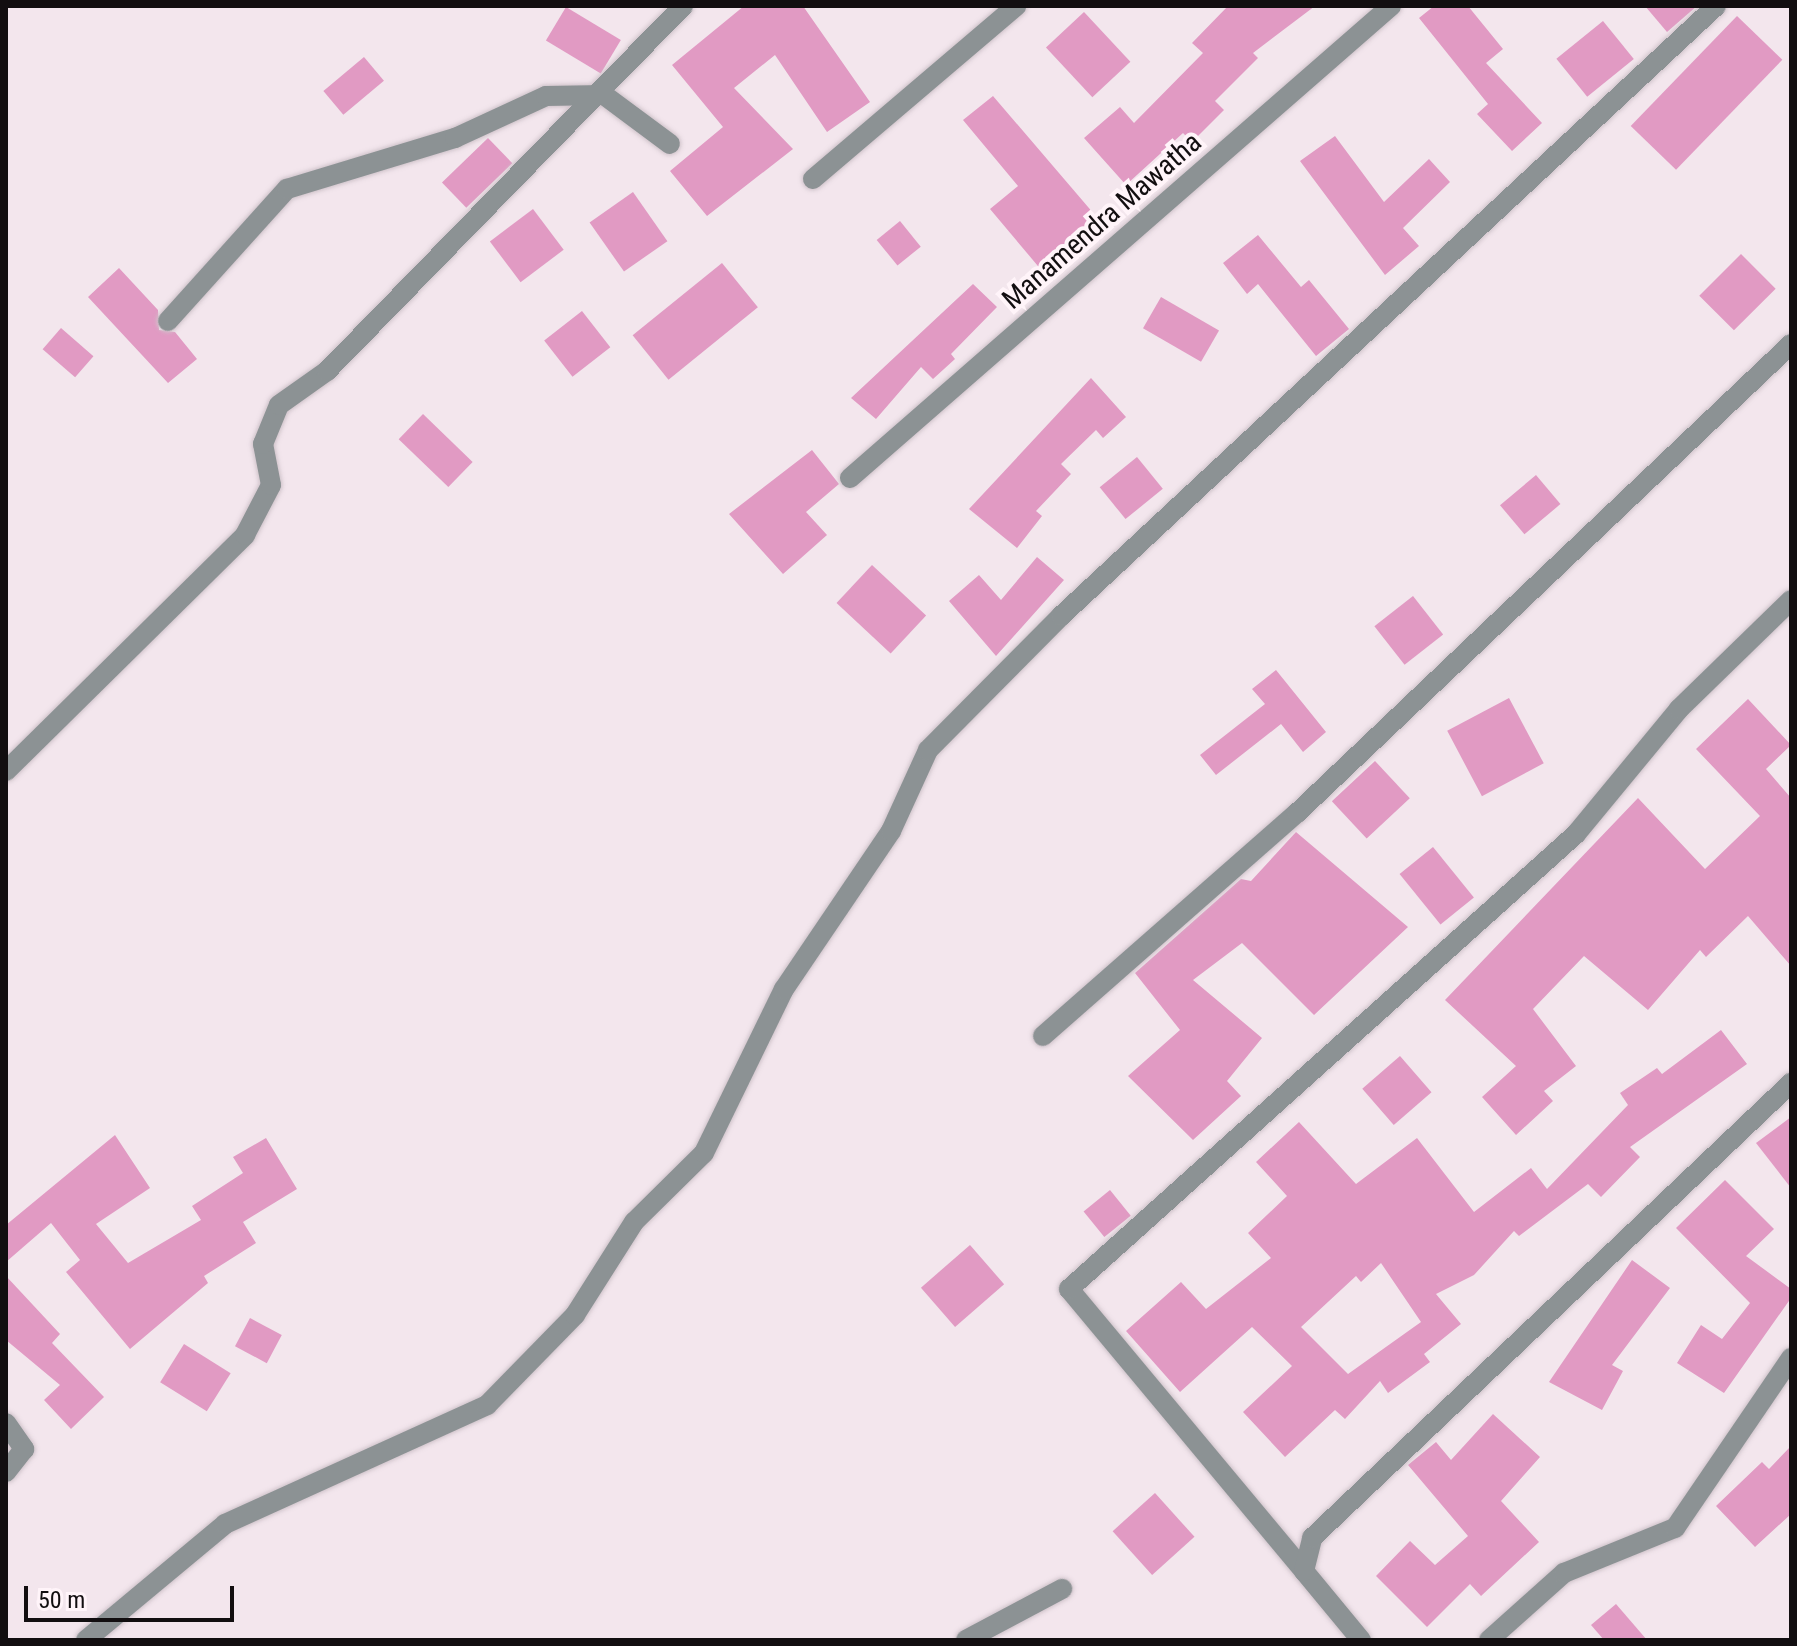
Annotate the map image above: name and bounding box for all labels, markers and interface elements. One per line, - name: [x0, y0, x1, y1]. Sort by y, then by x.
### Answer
- street label: Manamendra Mawatha: [996, 126, 1208, 316]
- scale bar: [28, 1570, 238, 1620]
- text: 50 m: [38, 1586, 85, 1614]

